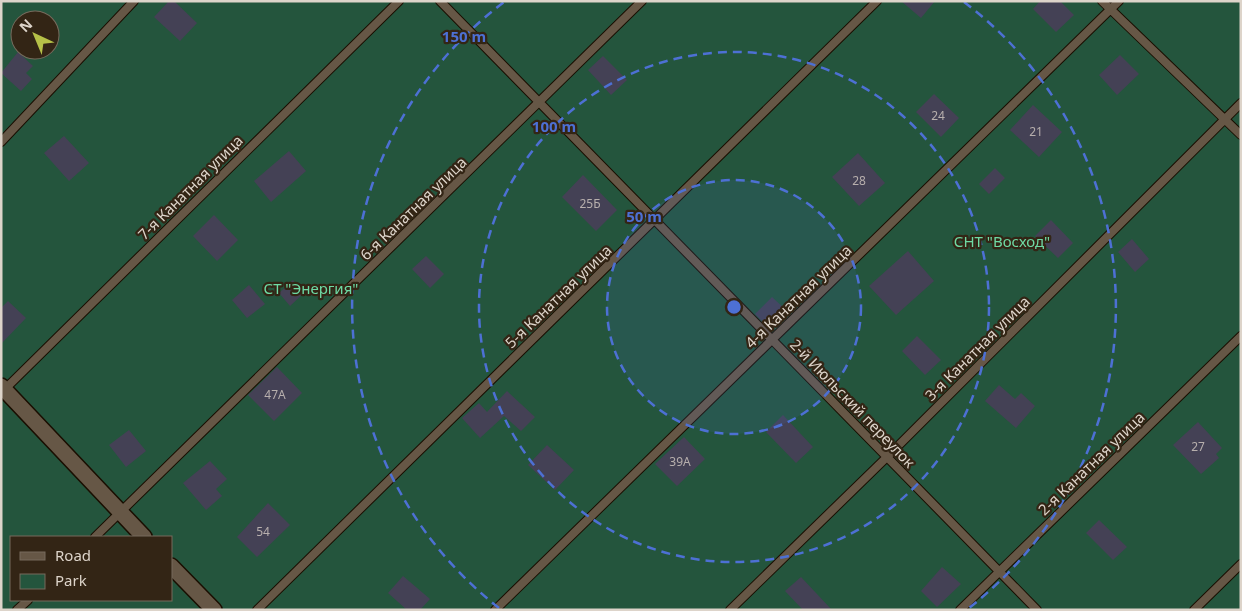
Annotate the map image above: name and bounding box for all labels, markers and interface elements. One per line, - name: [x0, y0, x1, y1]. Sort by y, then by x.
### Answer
- north arrow: [10, 10, 60, 60]
- text: N: [15, 14, 36, 36]
- text: 150 m: [442, 26, 486, 46]
- house number: 24: [931, 107, 945, 124]
- text: 100 m: [532, 116, 576, 136]
- house number: 21: [1029, 123, 1043, 140]
- street label: 7-я Канатная улица: [133, 130, 247, 244]
- street label: 6-я Канатная улица: [356, 152, 470, 264]
- house number: 28: [852, 172, 866, 189]
- house number: 25Б: [579, 195, 601, 212]
- text: 50 m: [626, 206, 662, 226]
- park label: СНТ "Восход": [954, 231, 1050, 251]
- street label: 5-я Канатная улица: [501, 240, 615, 352]
- street label: 4-я Канатная улица: [741, 240, 855, 352]
- park label: СТ "Энергия": [264, 278, 358, 298]
- street label: 3-я Канатная улица: [920, 291, 1034, 405]
- centre of rings: [725, 298, 743, 316]
- street label: 2-й Июльский переулок: [786, 334, 920, 472]
- house number: 47А: [264, 386, 286, 403]
- street label: 2-я Канатная улица: [1034, 407, 1148, 519]
- house number: 27: [1191, 438, 1205, 455]
- house number: 39А: [669, 453, 691, 470]
- house number: 54: [256, 523, 270, 540]
- legend: [10, 536, 172, 601]
- text: Road: [55, 545, 91, 565]
- text: Park: [55, 570, 87, 590]

